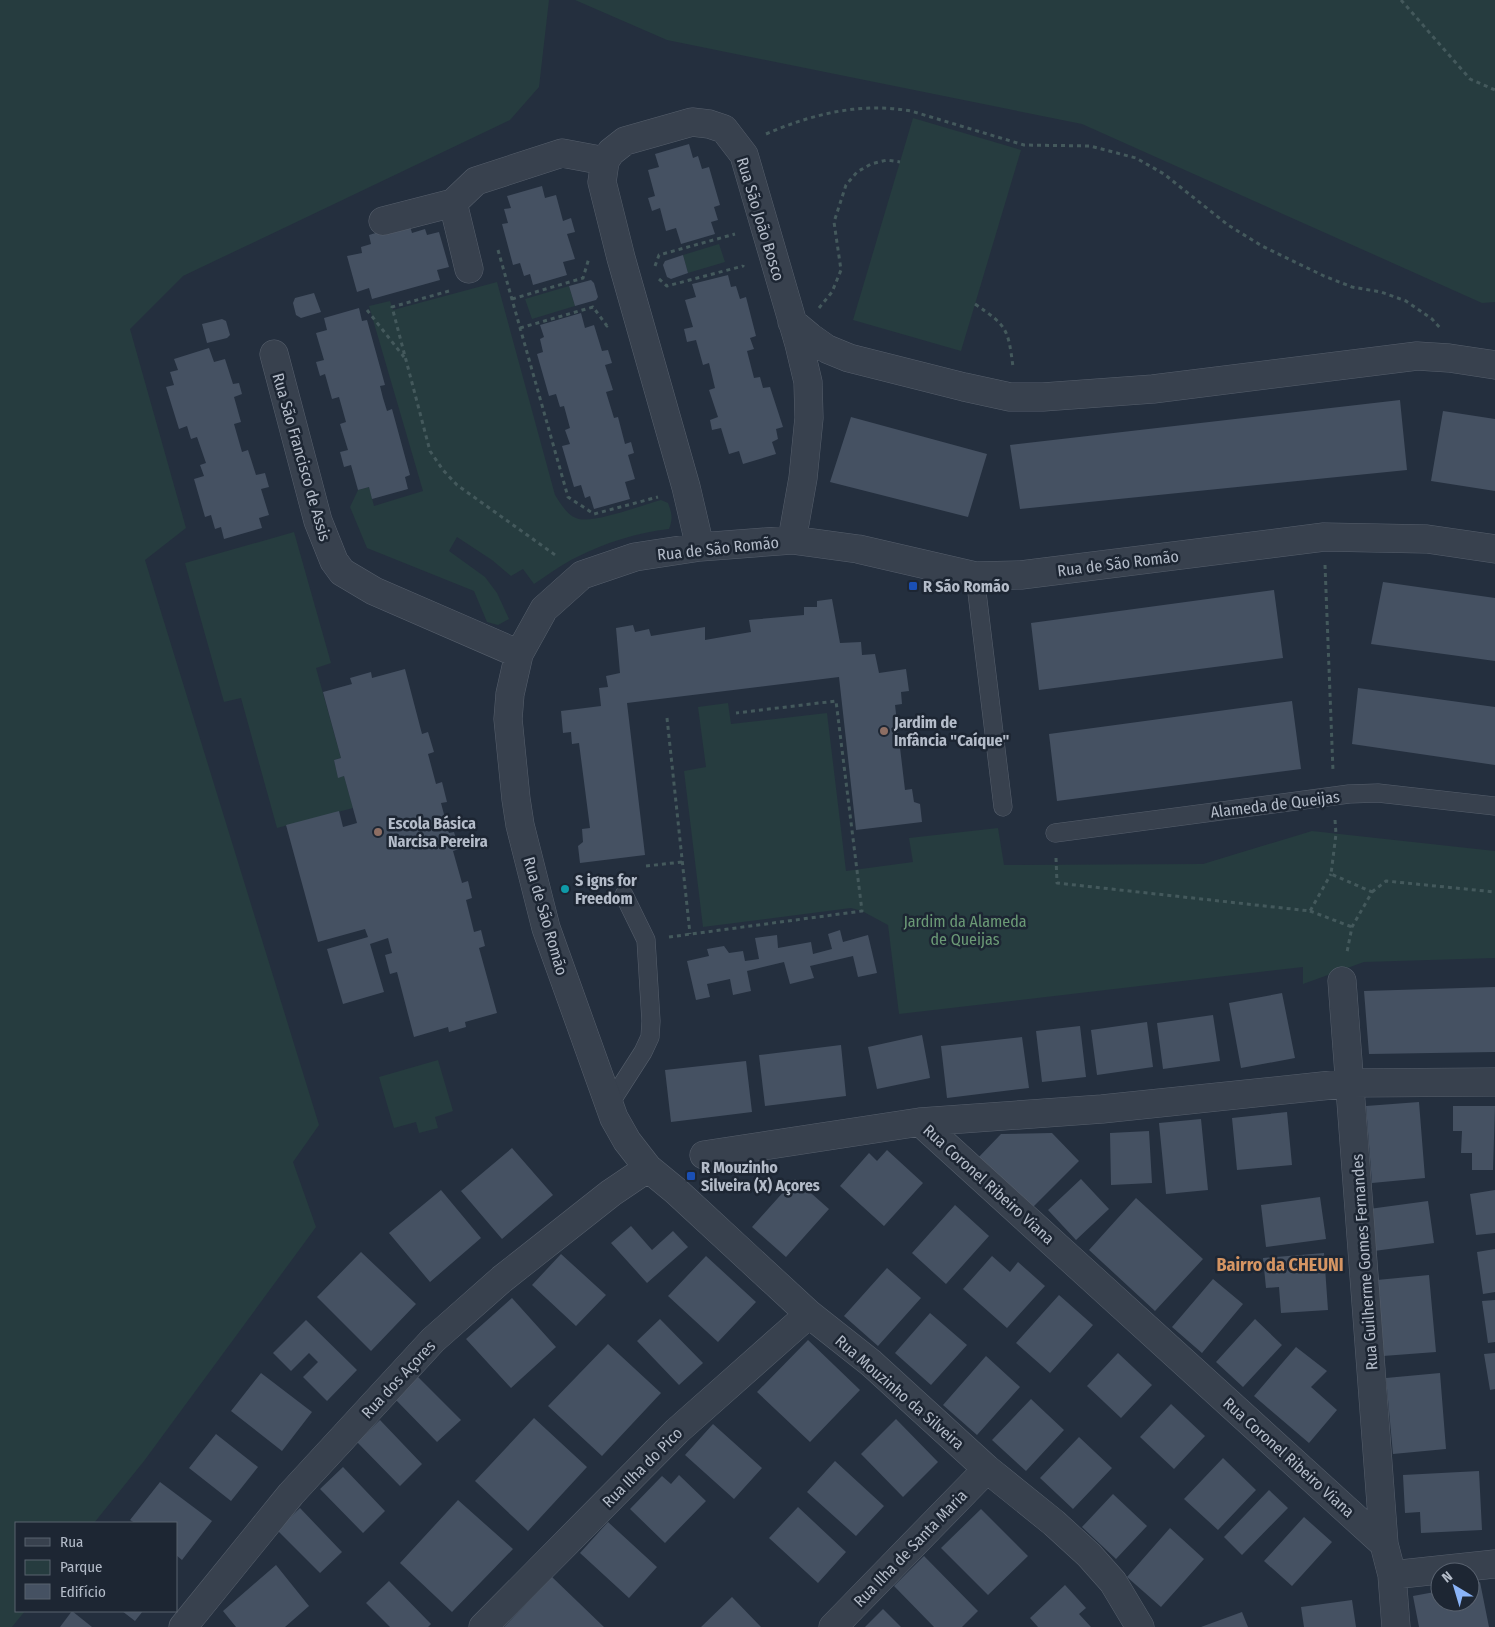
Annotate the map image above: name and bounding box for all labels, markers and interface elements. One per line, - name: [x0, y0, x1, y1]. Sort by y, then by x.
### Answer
- street label: Rua São João Bosco: [733, 155, 788, 283]
- street label: Rua São Francisco de Assis: [268, 371, 335, 544]
- street label: Rua de São Romão: [656, 533, 780, 564]
- street label: Rua de São Romão: [1056, 547, 1180, 580]
- place label: R São Romão: [923, 577, 1010, 596]
- marker: R São Romão: [907, 580, 919, 592]
- place label: Jardim de Infância "Caíque": [893, 713, 1009, 750]
- marker: Jardim de Infância "Caíque": [878, 725, 890, 737]
- street label: Alameda de Queijas: [1209, 787, 1341, 822]
- place label: Escola Básica Narcisa Pereira: [388, 814, 488, 851]
- marker: Escola Básica Narcisa Pereira: [372, 826, 384, 838]
- street label: Rua de São Romão: [520, 855, 572, 978]
- place label: S igns for Freedom: [575, 871, 637, 908]
- marker: S igns for Freedom: [559, 883, 571, 895]
- park label: Jardim da Alameda de Queijas: [903, 912, 1027, 949]
- street label: Rua Coronel Ribeiro Viana: [919, 1121, 1058, 1248]
- street label: Rua Guilherme Gomes Fernandes: [1347, 1153, 1382, 1371]
- place label: R Mouzinho Silveira (X) Açores: [701, 1158, 820, 1196]
- marker: R Mouzinho Silveira (X) Açores: [685, 1170, 697, 1182]
- district label: Bairro da CHEUNI: [1216, 1254, 1344, 1276]
- street label: Rua Mouzinho da Silveira: [831, 1331, 968, 1454]
- street label: Rua dos Açores: [357, 1336, 439, 1422]
- street label: Rua Coronel Ribeiro Viana: [1219, 1394, 1358, 1521]
- street label: Rua Ilha do Pico: [598, 1423, 686, 1511]
- street label: Rua Ilha de Santa Maria: [850, 1486, 971, 1611]
- legend: [15, 1522, 178, 1612]
- text: Rua: [60, 1533, 83, 1551]
- text: Parque: [60, 1558, 103, 1576]
- north arrow: [1430, 1562, 1480, 1612]
- text: N: [1439, 1568, 1456, 1586]
- text: Edifício: [60, 1583, 106, 1601]

